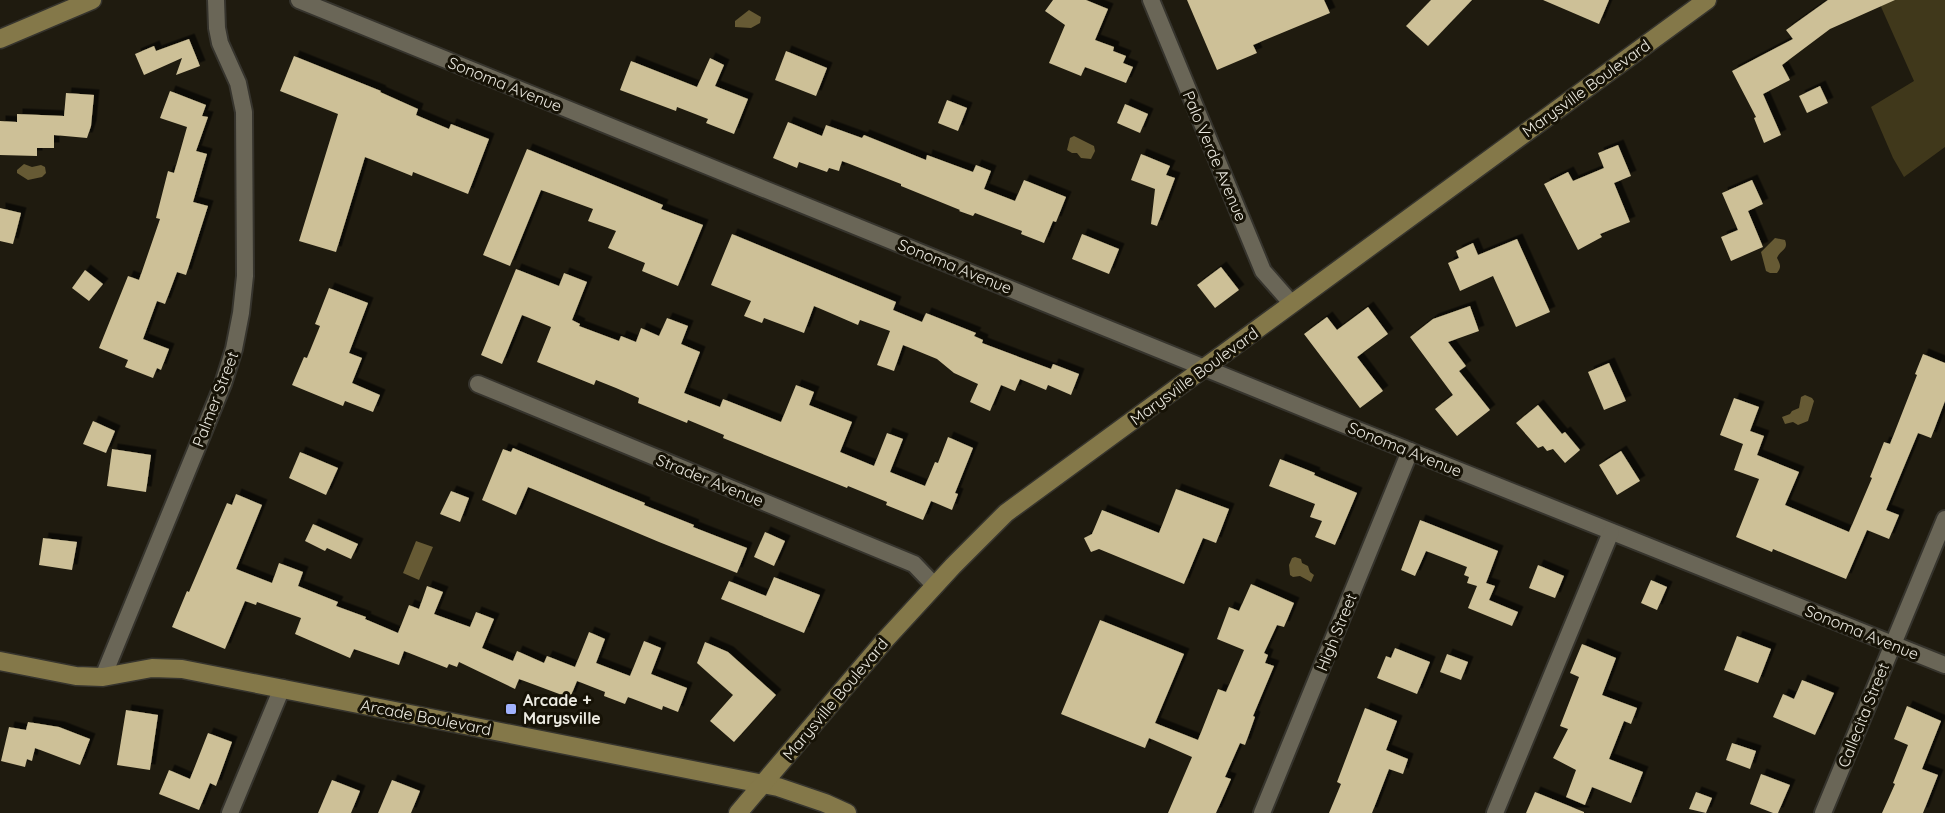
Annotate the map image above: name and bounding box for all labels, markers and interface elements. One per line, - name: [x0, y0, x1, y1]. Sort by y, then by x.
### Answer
- street label: Marysville Boulevard: [1518, 35, 1654, 141]
- street label: Sonoma Avenue: [445, 52, 565, 116]
- street label: Palo Verde Avenue: [1179, 88, 1251, 224]
- street label: Sonoma Avenue: [895, 234, 1015, 298]
- street label: Marysville Boulevard: [1126, 323, 1262, 429]
- street label: Palmer Street: [188, 348, 242, 450]
- street label: Sonoma Avenue: [1345, 417, 1465, 481]
- street label: Strader Avenue: [653, 449, 767, 511]
- street label: High Street: [1311, 590, 1361, 674]
- street label: Sonoma Avenue: [1802, 600, 1922, 664]
- street label: Marysville Boulevard: [778, 634, 892, 764]
- street label: Callecita Street: [1833, 660, 1893, 770]
- place label: Arcade + Marysville: [523, 690, 601, 728]
- street label: Arcade Boulevard: [359, 695, 493, 739]
- marker: Arcade + Marysville: [504, 702, 518, 716]

